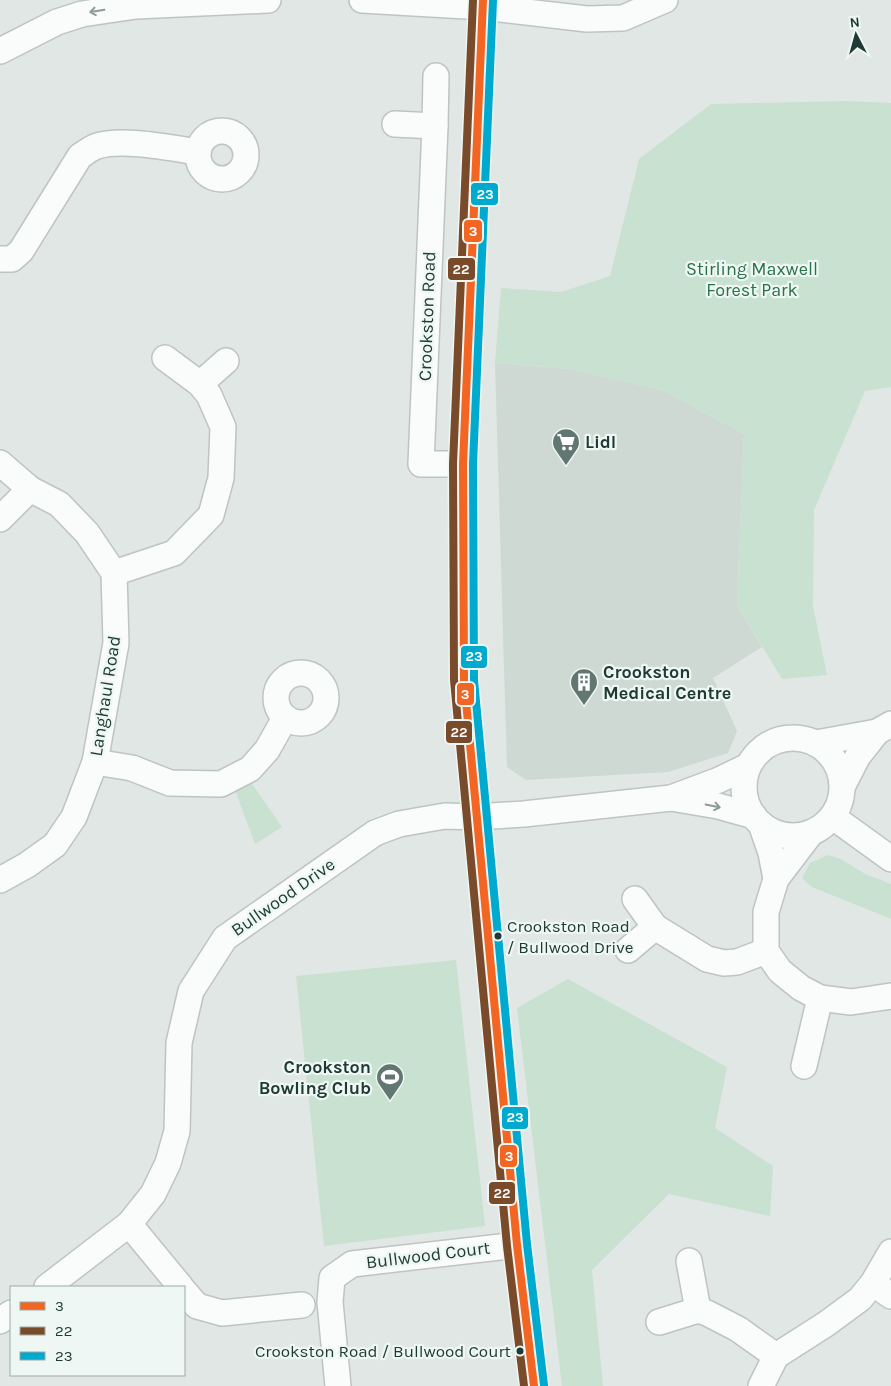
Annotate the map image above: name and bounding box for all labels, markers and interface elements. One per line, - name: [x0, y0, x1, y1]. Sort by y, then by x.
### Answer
- one-way arrow: [90, 7, 106, 17]
- north arrow: [831, 10, 881, 60]
- text: N: [849, 14, 861, 32]
- line badge: 23: [470, 182, 499, 206]
- text: 23: [476, 186, 494, 203]
- line badge: 3: [463, 219, 483, 243]
- text: 3: [469, 223, 477, 240]
- street label: Crookston Road: [414, 251, 440, 381]
- line badge: 22: [447, 257, 476, 281]
- park label: Stirling Maxwell Forest Park: [686, 258, 818, 301]
- text: 22: [453, 261, 469, 278]
- supermarket icon: Lidl: [551, 427, 581, 466]
- place label: Lidl: [585, 431, 616, 453]
- street label: Langhaul Road: [85, 634, 125, 758]
- line badge: 23: [460, 645, 488, 669]
- text: 23: [465, 648, 483, 665]
- place label: Crookston Medical Centre: [603, 661, 731, 704]
- building icon: Crookston Medical Centre: [569, 667, 599, 706]
- line badge: 3: [456, 682, 475, 706]
- text: 3: [461, 686, 469, 703]
- line badge: 22: [445, 720, 473, 744]
- text: 22: [451, 724, 467, 741]
- one-way arrow: [704, 801, 720, 811]
- street label: Bullwood Drive: [227, 853, 339, 941]
- place label: Crookston Road / Bullwood Drive: [507, 916, 633, 957]
- marker: Crookston Road / Bullwood Drive: [493, 931, 503, 941]
- place label: Crookston Bowling Club: [259, 1056, 371, 1099]
- sports icon: Crookston Bowling Club: [375, 1062, 405, 1101]
- line badge: 23: [501, 1106, 529, 1130]
- text: 23: [506, 1109, 524, 1126]
- line badge: 3: [499, 1144, 518, 1168]
- text: 3: [505, 1148, 513, 1165]
- line badge: 22: [488, 1181, 516, 1205]
- text: 22: [494, 1185, 510, 1202]
- street label: Bullwood Court: [365, 1236, 492, 1274]
- legend: [10, 1286, 185, 1376]
- text: 3: [55, 1297, 64, 1315]
- text: 22: [55, 1322, 72, 1340]
- place label: Crookston Road / Bullwood Court: [255, 1341, 511, 1361]
- marker: Crookston Road / Bullwood Court: [515, 1346, 525, 1356]
- text: 23: [55, 1347, 73, 1365]

